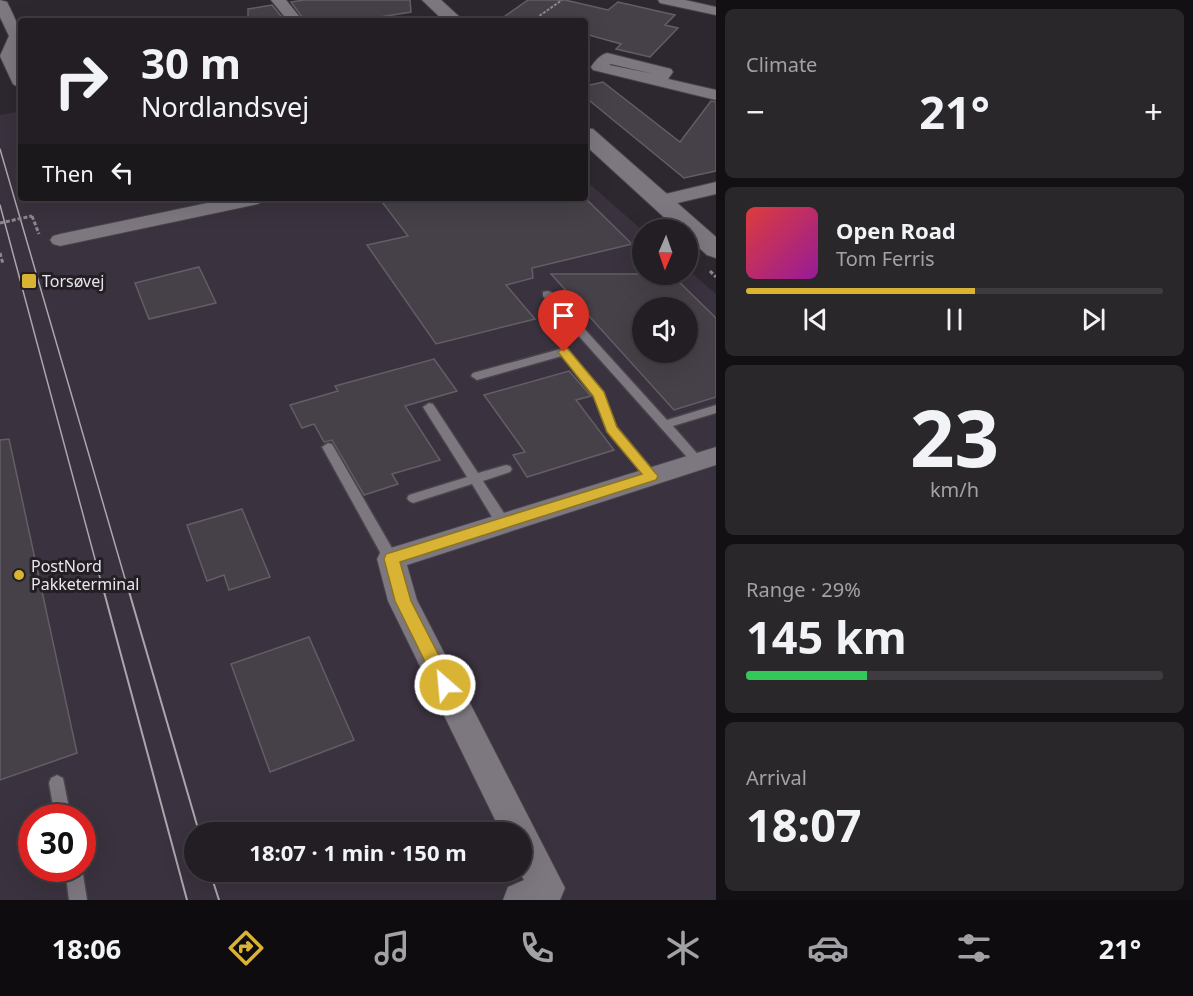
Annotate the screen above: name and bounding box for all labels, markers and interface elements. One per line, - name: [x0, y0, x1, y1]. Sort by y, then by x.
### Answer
- text: 30 m: [141, 34, 241, 91]
- icon: right: [42, 42, 120, 120]
- text: Climate: [746, 51, 817, 78]
- text: 21°: [919, 81, 990, 142]
- text: Nordlandsvej: [141, 88, 309, 125]
- text: −: [746, 89, 765, 134]
- text: +: [1144, 89, 1163, 134]
- icon: left: [106, 156, 139, 189]
- text: Then: [42, 158, 94, 188]
- text: Open Road: [836, 215, 956, 245]
- north arrow: [632, 219, 698, 285]
- map controls: [632, 219, 698, 363]
- text: Tom Ferris: [836, 245, 935, 272]
- place label: Torsøvej: [42, 270, 104, 292]
- marker: Torsøvej: [20, 272, 38, 290]
- pin: [538, 290, 589, 352]
- button: sound: [632, 297, 698, 363]
- icon: arrive: [547, 299, 580, 332]
- icon: previous: [799, 303, 832, 336]
- icon: pause: [938, 303, 971, 336]
- icon: next: [1077, 303, 1110, 336]
- text: 23: [910, 384, 999, 490]
- text: km/h: [930, 476, 979, 503]
- place label: PostNord Pakketerminal: [31, 555, 139, 595]
- marker: PostNord Pakketerminal: [12, 568, 26, 582]
- text: Range · 29%: [746, 576, 861, 603]
- text: 145 km: [746, 606, 907, 667]
- position arrow: [413, 653, 477, 717]
- text: Arrival: [746, 764, 807, 791]
- text: 18:07: [746, 794, 862, 855]
- speed limit sign: 30: [18, 804, 96, 882]
- text: 18:07 · 1 min · 150 m: [249, 837, 467, 867]
- icon: directions: [225, 927, 267, 969]
- icon: music: [371, 927, 413, 969]
- icon: phone: [516, 927, 558, 969]
- icon: climate: [662, 927, 704, 969]
- icon: car: [807, 927, 849, 969]
- icon: filters: [953, 927, 995, 969]
- text: 18:06: [52, 930, 121, 967]
- text: 21°: [1099, 930, 1141, 967]

